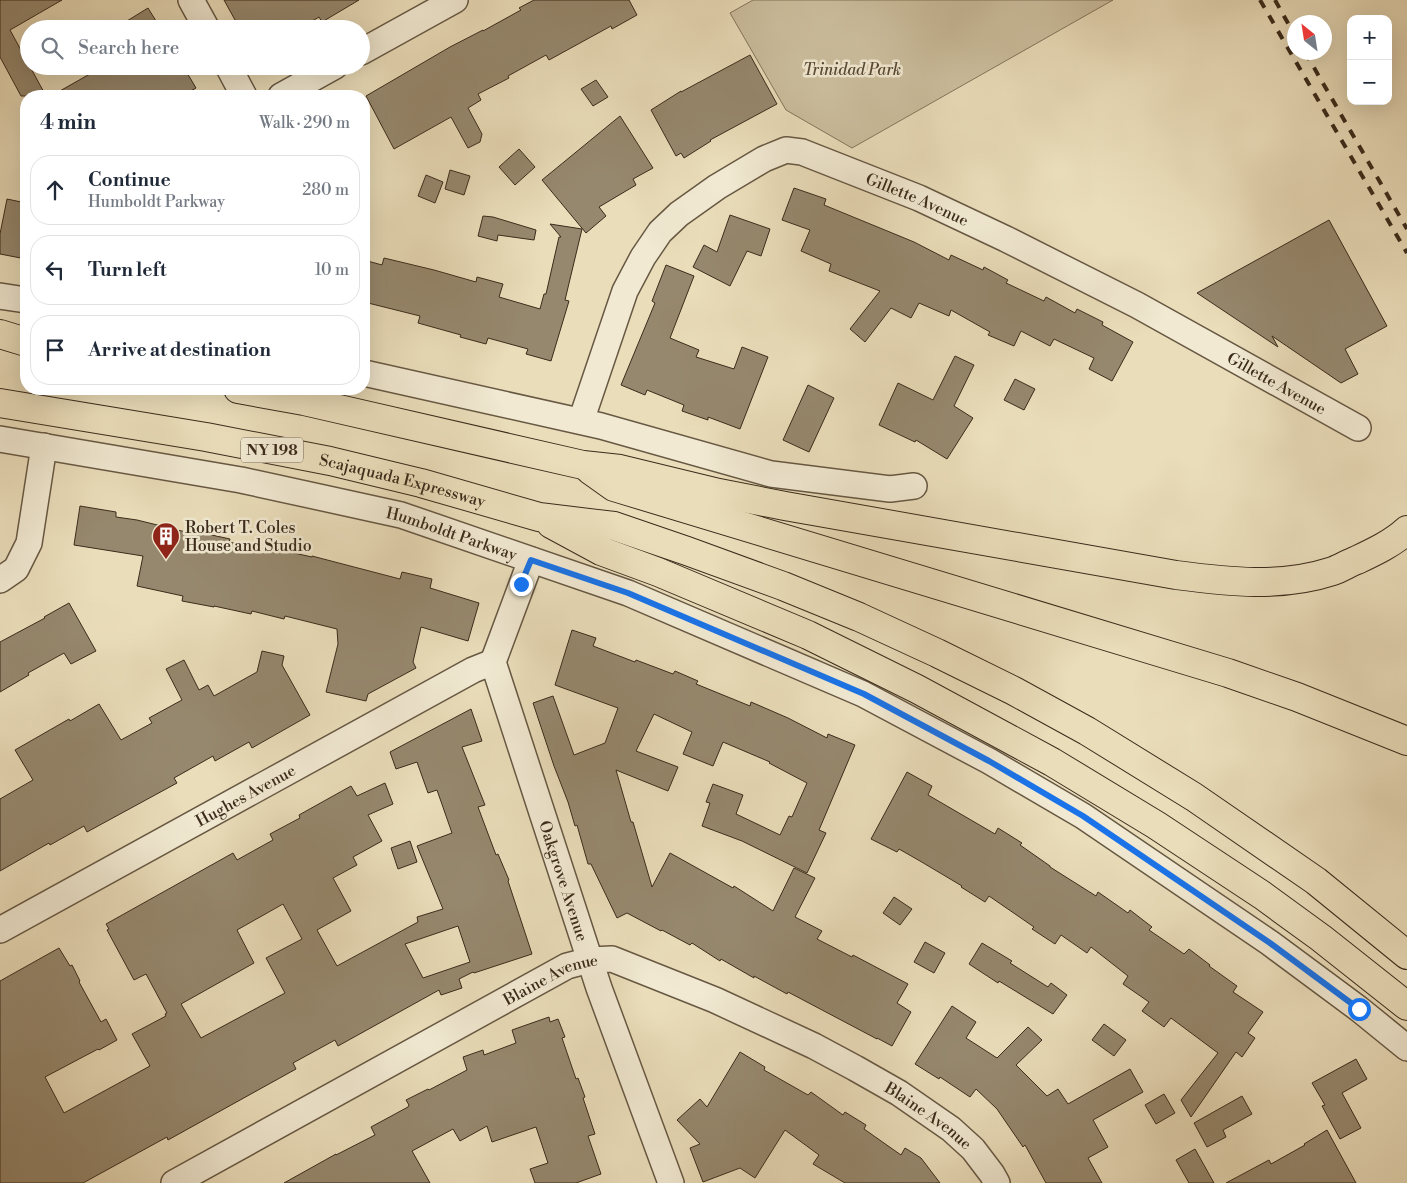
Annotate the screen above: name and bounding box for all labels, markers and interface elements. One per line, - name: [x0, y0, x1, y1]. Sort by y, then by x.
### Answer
- north arrow: [1287, 15, 1332, 60]
- map controls: [1347, 15, 1392, 105]
- button: +: [1347, 15, 1392, 60]
- search box: [20, 20, 370, 75]
- icon: search: [38, 34, 66, 62]
- text: Search here: [78, 36, 179, 60]
- park label: Trinidad Park: [803, 60, 901, 80]
- button: −: [1347, 60, 1392, 105]
- text: 4 min: [40, 110, 96, 136]
- text: Walk · 290 m: [259, 113, 350, 133]
- text: Continue: [88, 168, 171, 192]
- street label: Gillette Avenue: [863, 169, 972, 231]
- icon: ahead: [41, 176, 69, 204]
- text: 280 m: [302, 180, 349, 200]
- text: Humboldt Parkway: [88, 192, 225, 212]
- icon: left: [41, 256, 69, 284]
- text: Turn left: [88, 258, 167, 282]
- text: 10 m: [315, 260, 349, 280]
- icon: arrive: [41, 336, 69, 364]
- text: Arrive at destination: [88, 338, 271, 362]
- street label: Gillette Avenue: [1223, 348, 1329, 419]
- road number: NY 198: [241, 438, 303, 462]
- street label: Scajaquada Expressway: [318, 450, 488, 512]
- street label: Humboldt Parkway: [384, 503, 520, 565]
- place label: Robert T. Coles House and Studio: [185, 518, 312, 556]
- building icon: Robert T. Coles House and Studio: [151, 521, 181, 560]
- route end: [510, 573, 533, 596]
- street label: Hughes Avenue: [192, 761, 299, 831]
- street label: Oakgrove Avenue: [534, 818, 592, 944]
- street label: Blaine Avenue: [499, 951, 598, 1011]
- route start: [1348, 998, 1371, 1021]
- street label: Blaine Avenue: [880, 1078, 976, 1154]

